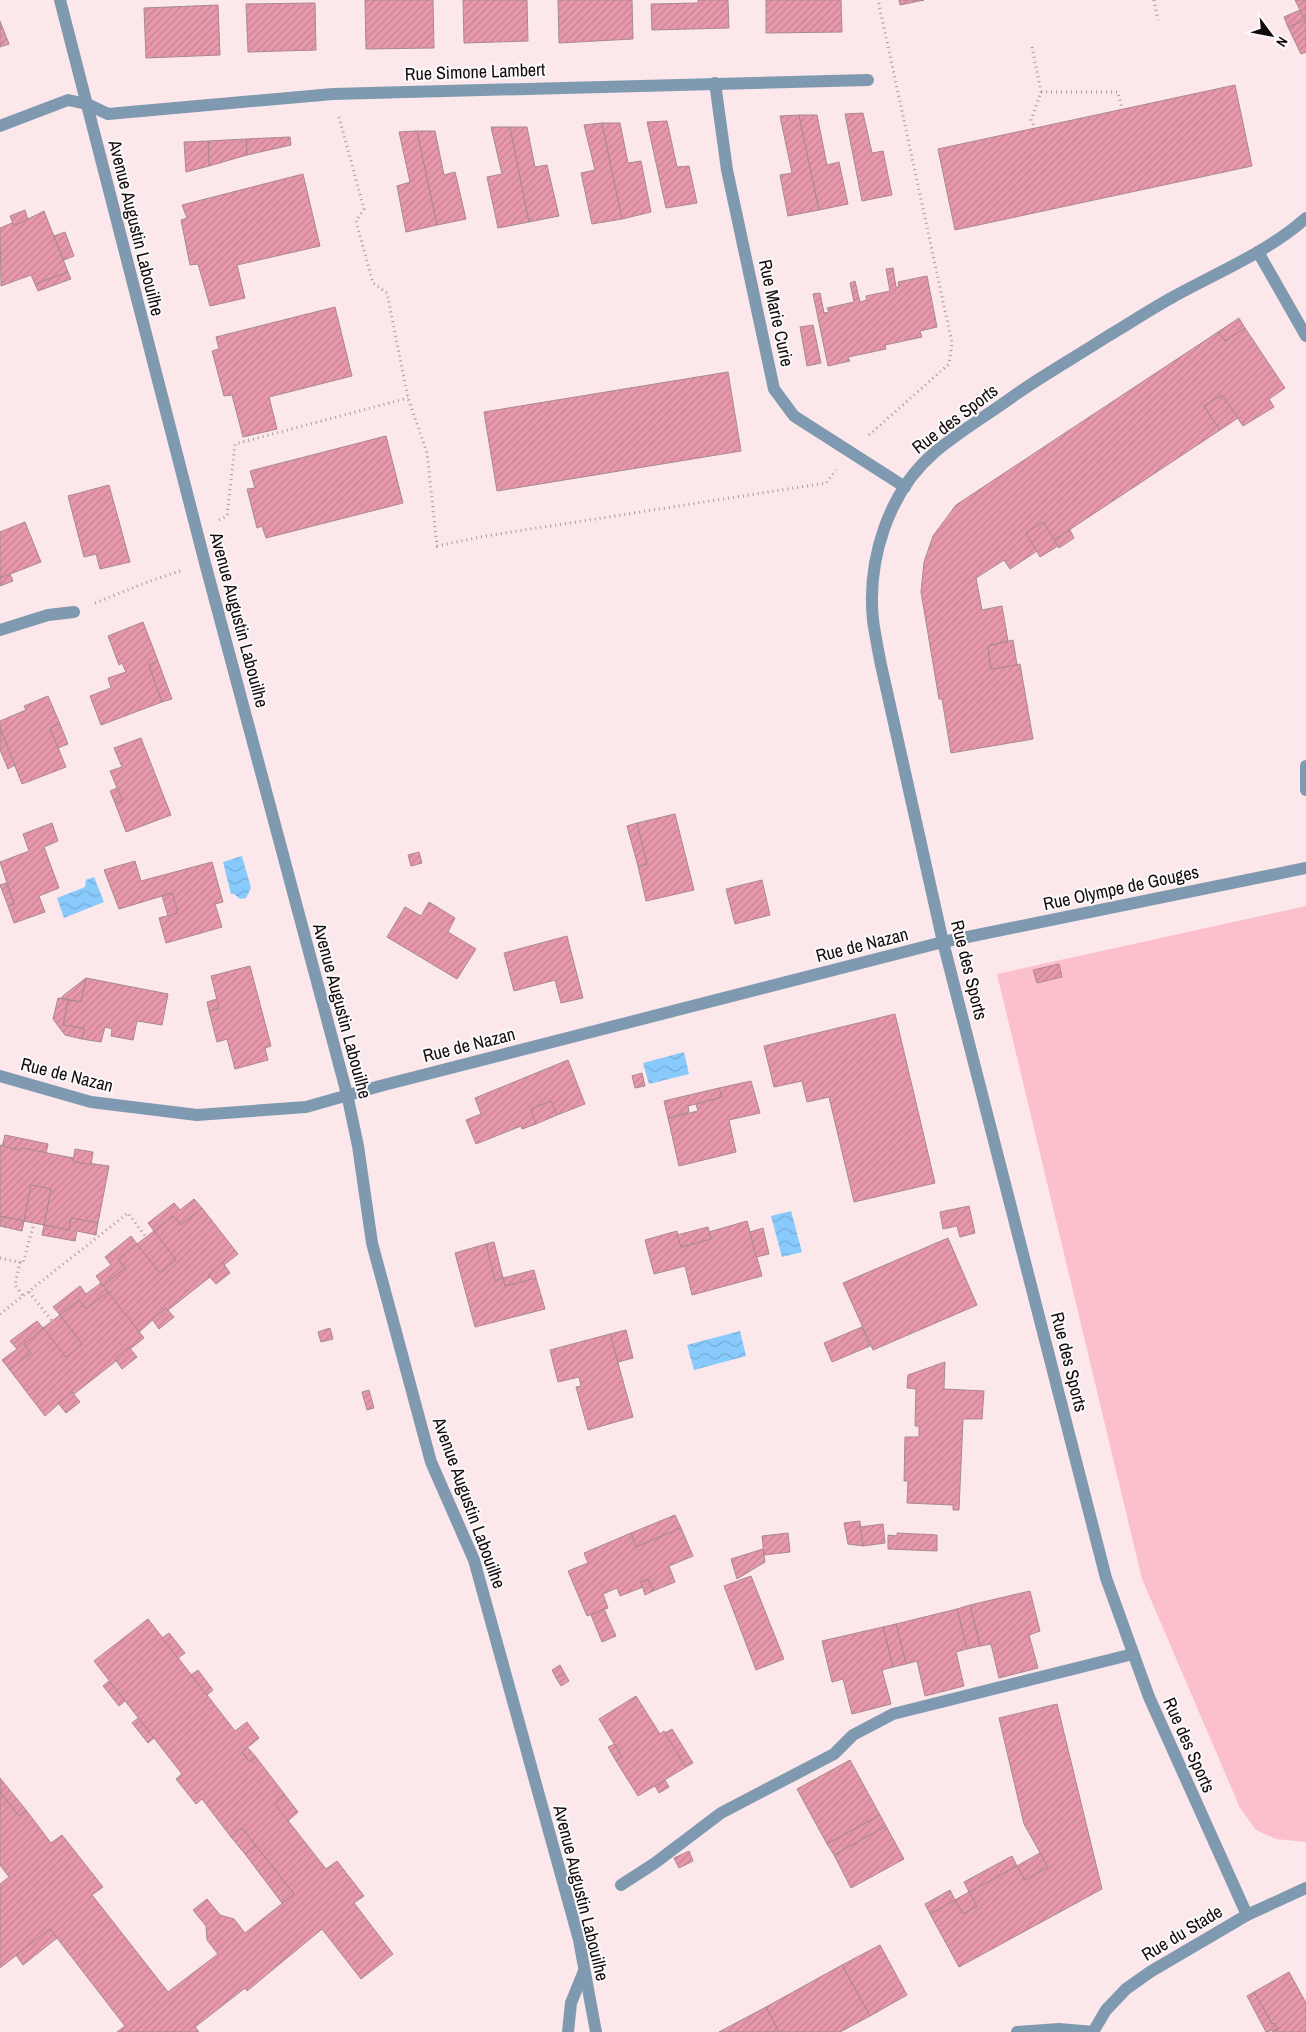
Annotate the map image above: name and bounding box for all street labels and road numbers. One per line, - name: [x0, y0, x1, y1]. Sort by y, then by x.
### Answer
- street label: Rue Simone Lambert: [404, 57, 546, 86]
- street label: Avenue Augustin Labouilhe: [102, 136, 170, 318]
- street label: Rue Marie Curie: [753, 257, 800, 369]
- street label: Rue des Sports: [907, 378, 1003, 459]
- street label: Avenue Augustin Labouilhe: [204, 529, 275, 710]
- street label: Rue Olympe de Gouges: [1041, 859, 1201, 916]
- street label: Rue des Sports: [945, 917, 994, 1022]
- street label: Avenue Augustin Labouilhe: [307, 920, 378, 1101]
- street label: Rue de Nazan: [813, 921, 911, 968]
- street label: Rue de Nazan: [420, 1021, 518, 1068]
- street label: Rue de Nazan: [18, 1051, 116, 1098]
- street label: Rue des Sports: [1045, 1309, 1094, 1414]
- street label: Avenue Augustin Labouilhe: [427, 1413, 512, 1592]
- street label: Rue des Sports: [1157, 1693, 1222, 1796]
- street label: Avenue Augustin Labouilhe: [547, 1801, 615, 1983]
- street label: Rue du Stade: [1137, 1899, 1227, 1967]

